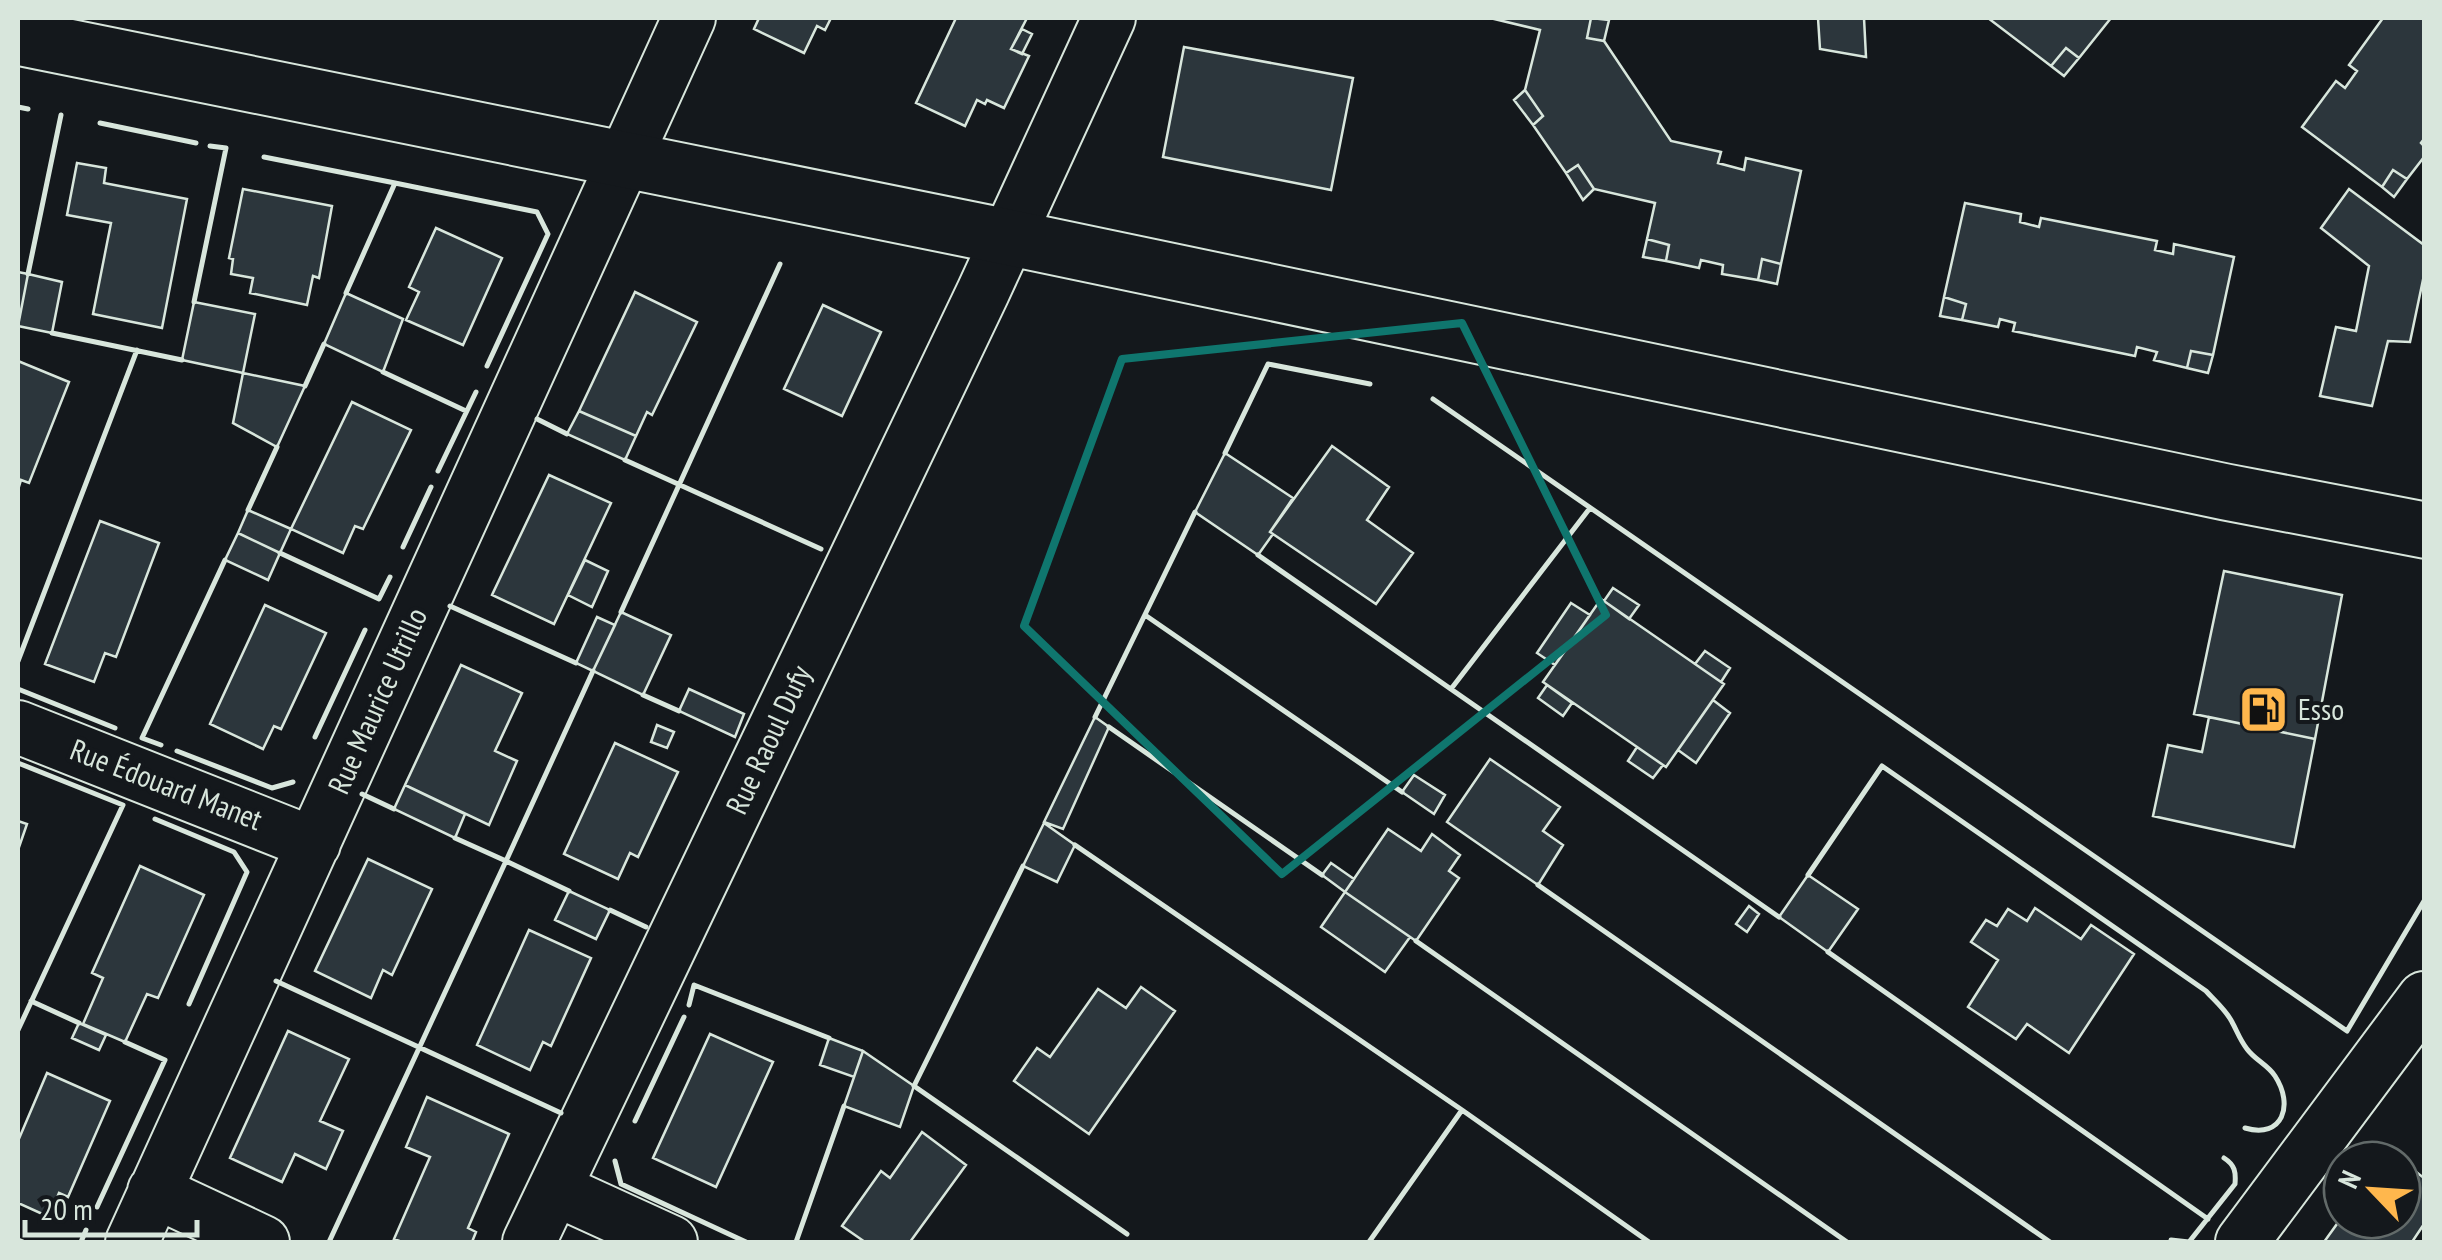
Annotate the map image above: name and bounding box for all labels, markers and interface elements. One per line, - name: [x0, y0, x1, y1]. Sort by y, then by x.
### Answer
- street label: Rue Maurice Utrillo: [318, 601, 435, 799]
- street label: Rue Raoul Dufy: [716, 658, 819, 820]
- fuel station icon: Esso: [2237, 684, 2289, 736]
- place label: Esso: [2298, 689, 2344, 728]
- street label: Rue Édouard Manet: [65, 729, 269, 838]
- north arrow: [2322, 1140, 2422, 1240]
- text: N: [2329, 1165, 2369, 1194]
- scale bar: [25, 1175, 198, 1237]
- text: 20 m: [40, 1189, 93, 1228]

